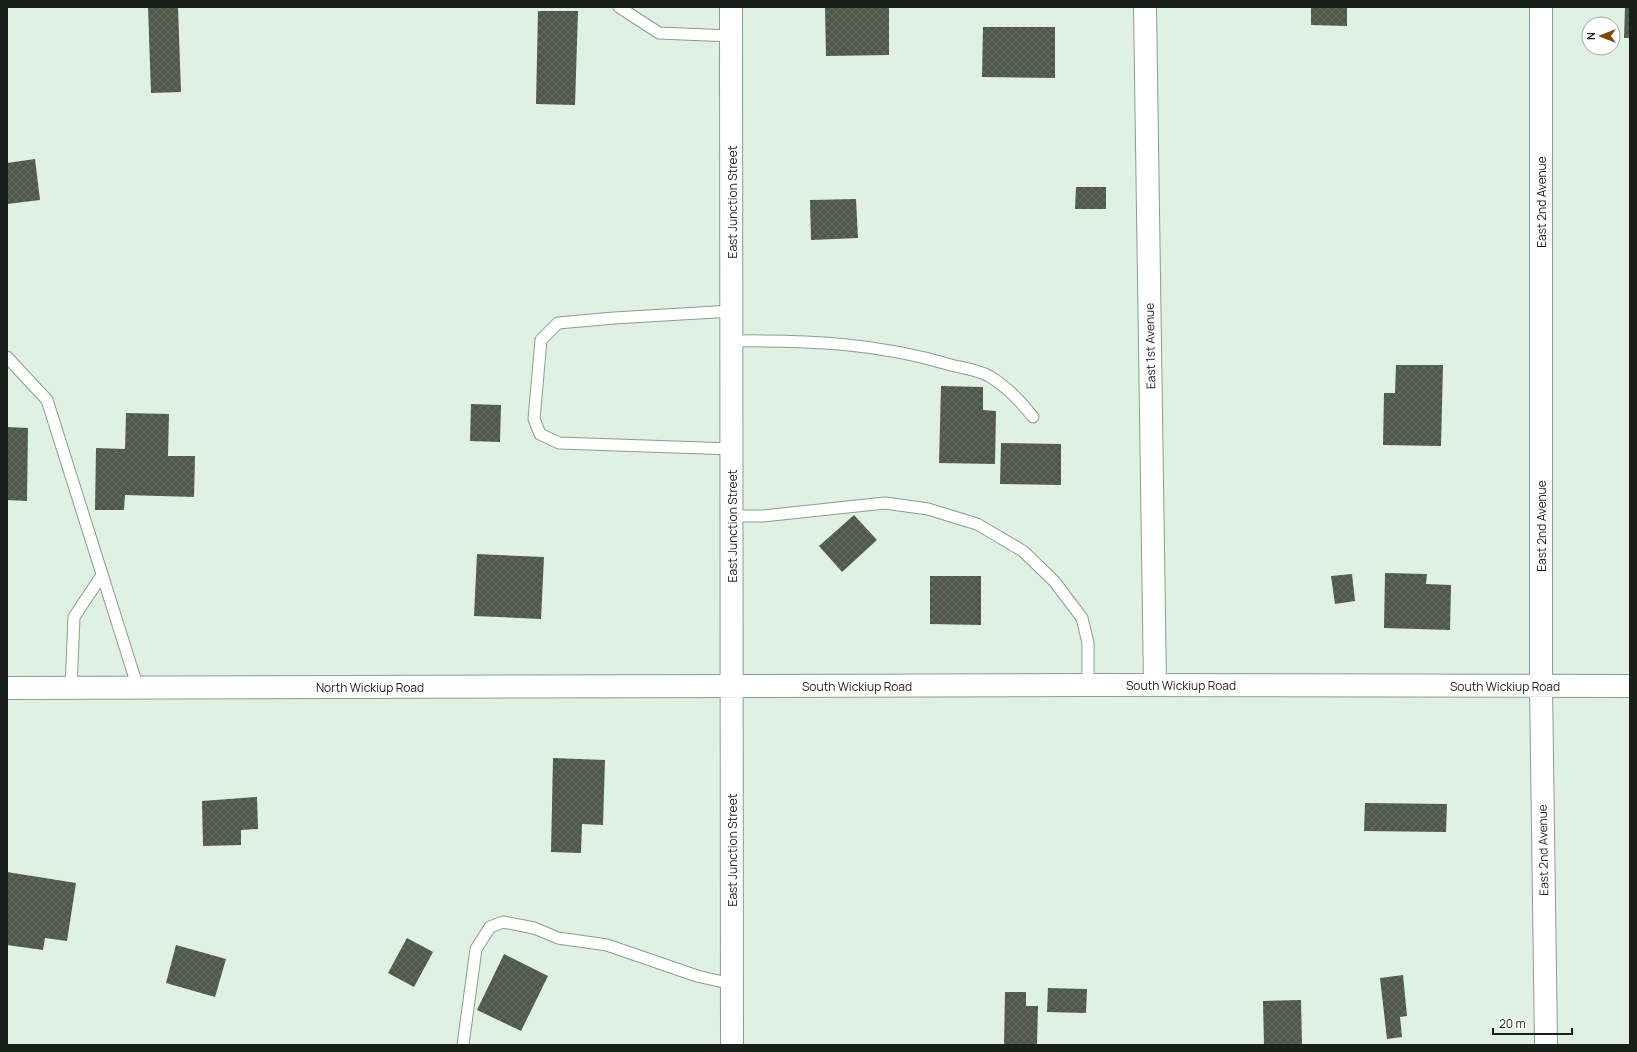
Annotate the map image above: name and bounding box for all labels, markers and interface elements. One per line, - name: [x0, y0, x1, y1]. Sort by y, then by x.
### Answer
- north arrow: [1581, 16, 1621, 56]
- text: N: [1583, 32, 1598, 40]
- street label: East Junction Street: [724, 145, 741, 258]
- street label: East 2nd Avenue: [1533, 156, 1550, 248]
- street label: East 1st Avenue: [1141, 303, 1159, 389]
- street label: East Junction Street: [724, 469, 741, 582]
- street label: East 2nd Avenue: [1533, 480, 1550, 572]
- street label: South Wickiup Road: [1126, 677, 1236, 694]
- street label: South Wickiup Road: [802, 678, 912, 695]
- street label: South Wickiup Road: [1450, 678, 1560, 695]
- street label: North Wickiup Road: [316, 679, 424, 696]
- street label: East Junction Street: [724, 793, 741, 906]
- street label: East 2nd Avenue: [1534, 804, 1552, 896]
- scale bar: [1493, 1010, 1572, 1036]
- text: 20 m: [1499, 1015, 1526, 1032]

